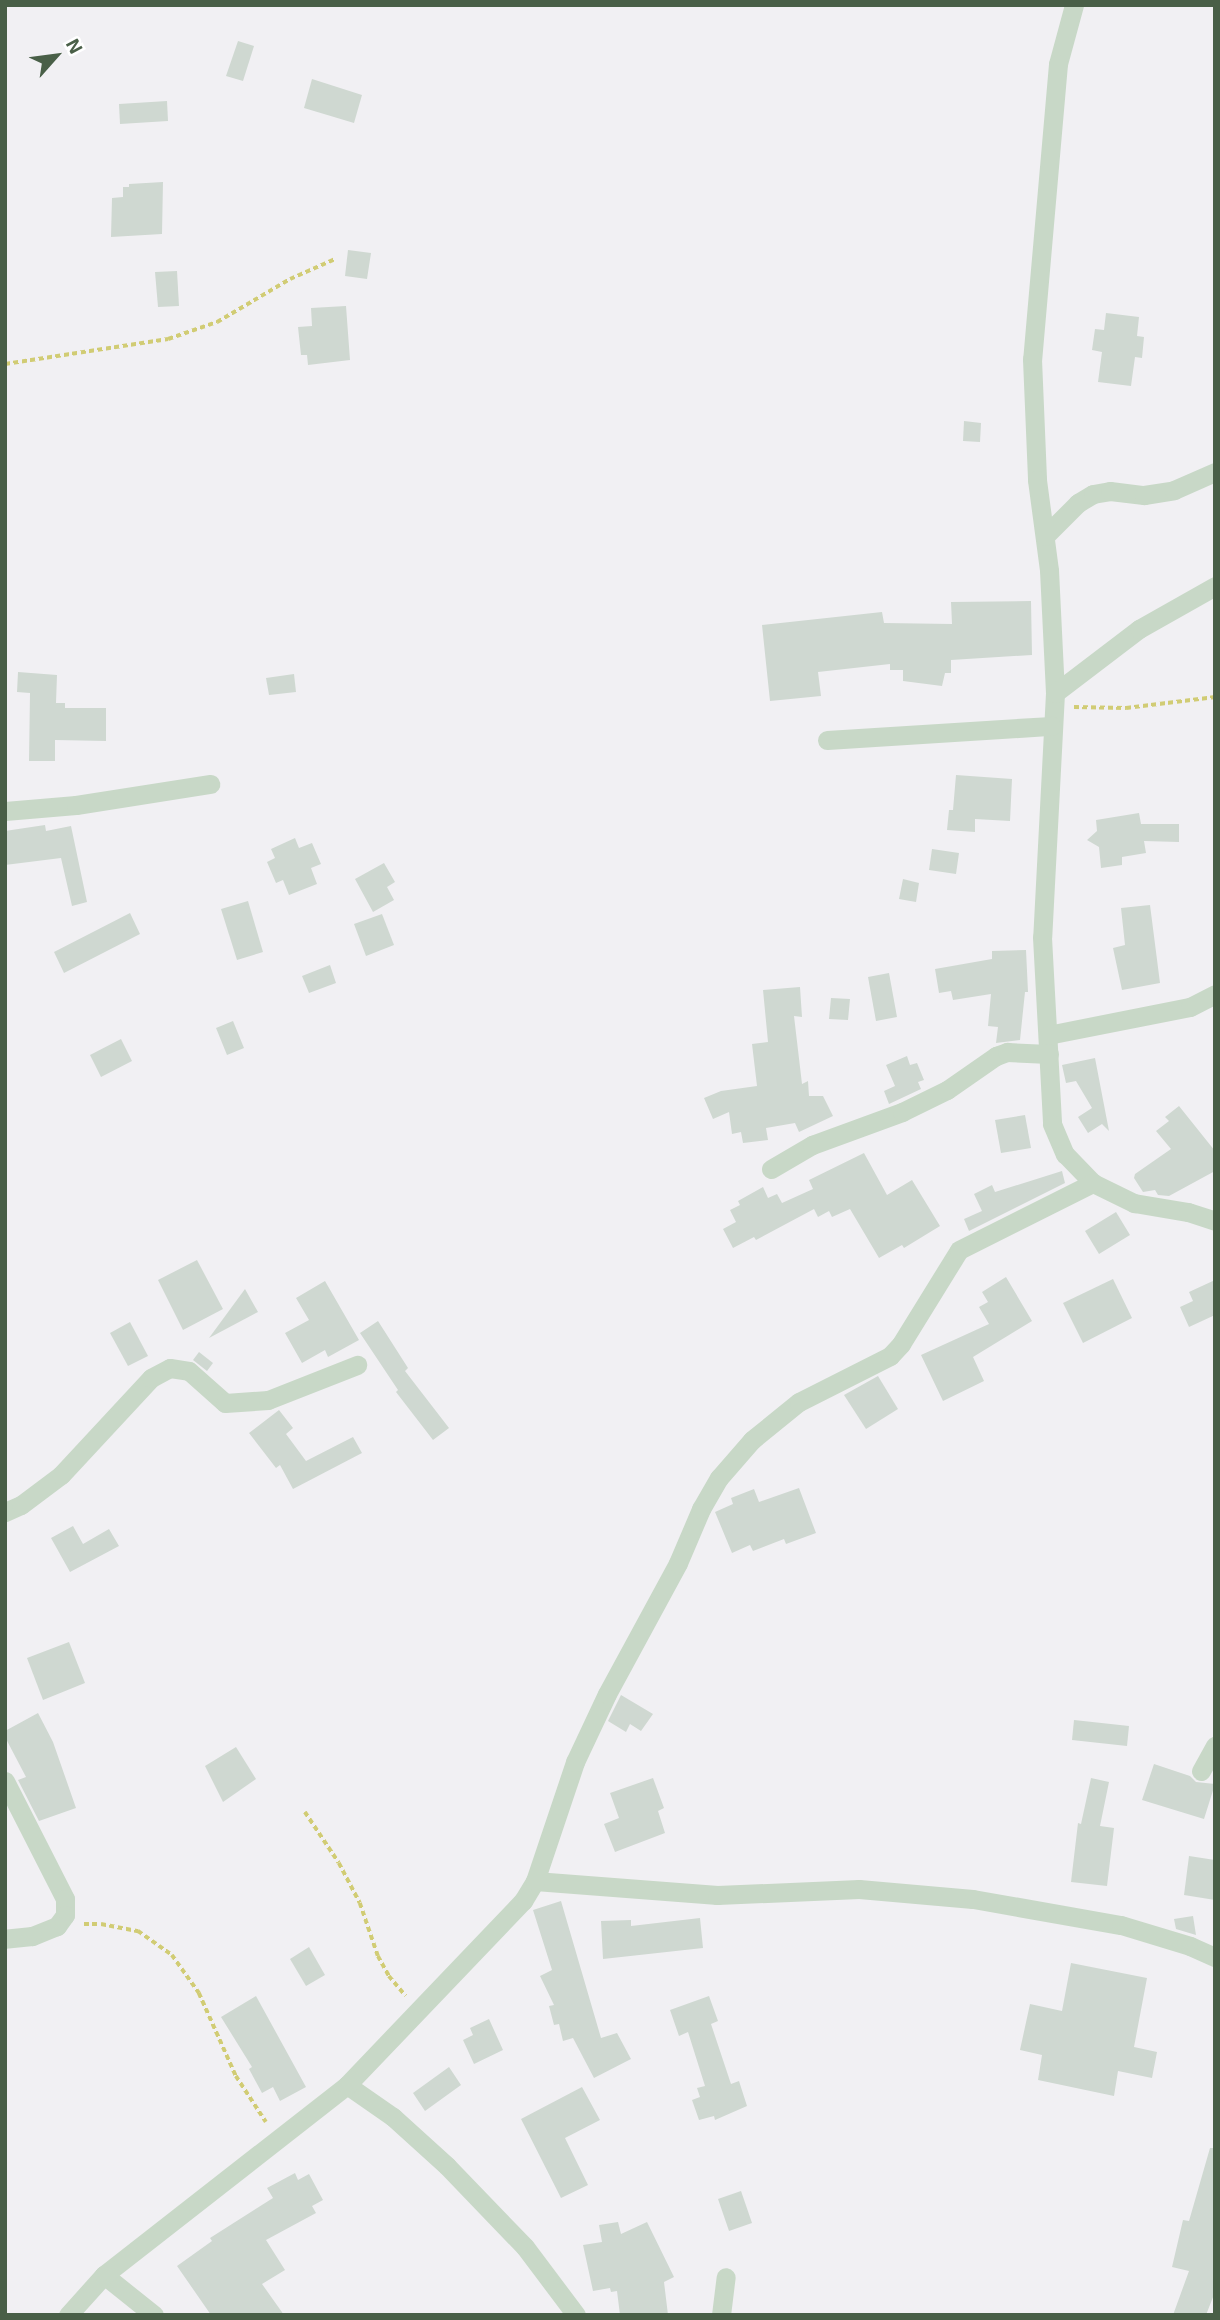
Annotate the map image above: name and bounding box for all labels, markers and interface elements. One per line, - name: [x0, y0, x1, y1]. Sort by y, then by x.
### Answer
- north arrow: [21, 21, 91, 91]
- text: N: [62, 34, 88, 57]

